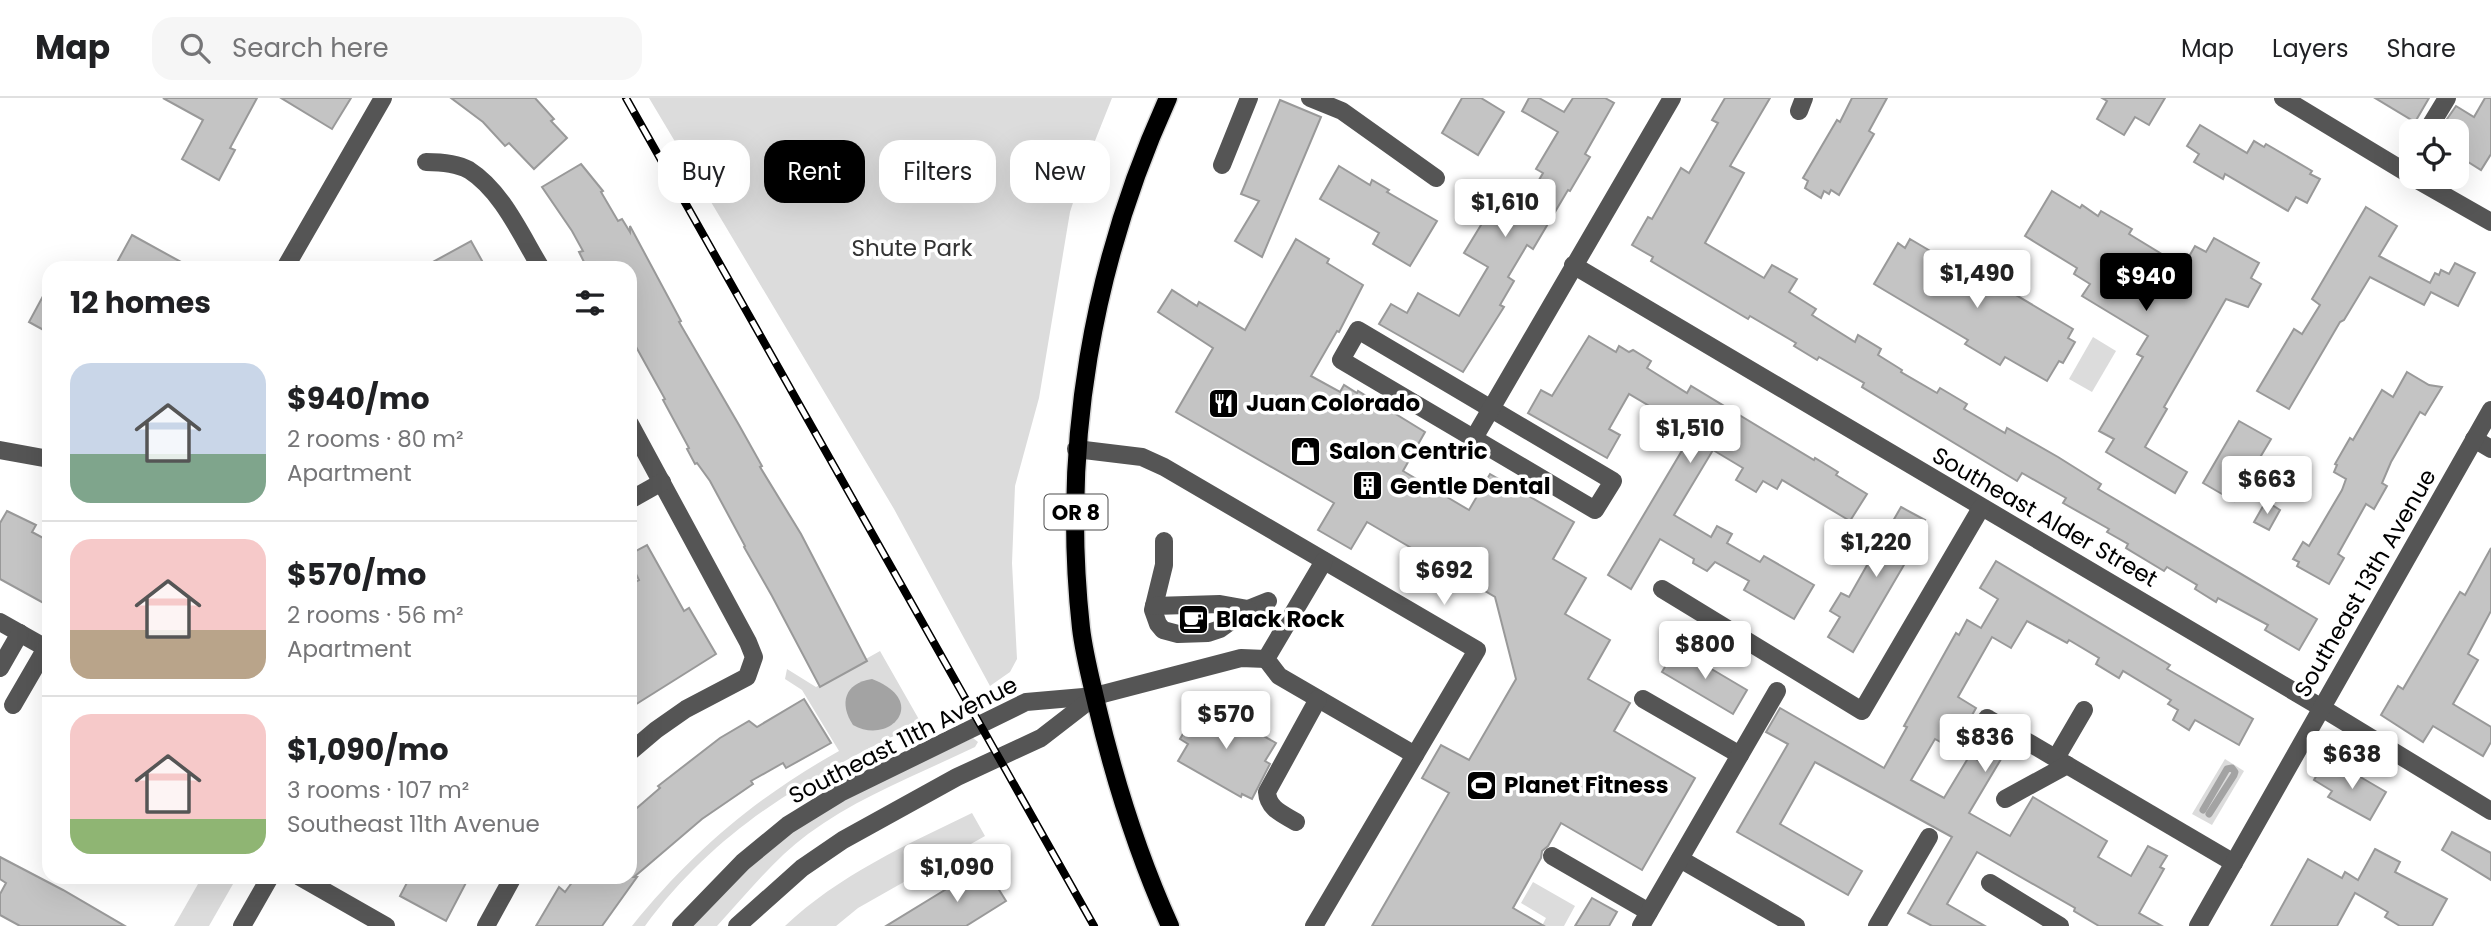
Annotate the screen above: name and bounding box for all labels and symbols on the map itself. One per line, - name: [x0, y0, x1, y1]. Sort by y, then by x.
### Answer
- pin: $1,610: [1448, 180, 1562, 239]
- park label: Shute Park: [851, 232, 973, 264]
- pin: $1,490: [1920, 250, 2034, 310]
- pin: $940: [2105, 254, 2187, 313]
- restaurant icon: Juan Colorado: [1206, 386, 1240, 420]
- place label: Juan Colorado: [1246, 387, 1420, 419]
- pin: $1,510: [1633, 406, 1747, 465]
- shop icon: Salon Centric: [1289, 434, 1323, 468]
- place label: Salon Centric: [1329, 435, 1488, 467]
- street label: Southeast Alder Street: [1926, 439, 2164, 595]
- pin: $663: [2226, 456, 2308, 516]
- street label: Southeast 13th Avenue: [2286, 463, 2444, 703]
- building icon: Gentle Dental: [1350, 469, 1384, 503]
- place label: Gentle Dental: [1390, 470, 1551, 502]
- road number: OR 8: [1044, 494, 1108, 530]
- pin: $1,220: [1819, 519, 1933, 579]
- pin: $692: [1403, 547, 1485, 607]
- cafe icon: Black Rock: [1176, 602, 1210, 636]
- place label: Black Rock: [1216, 603, 1345, 635]
- pin: $800: [1664, 622, 1746, 681]
- street label: Southeast 11th Avenue: [783, 668, 1023, 812]
- pin: $570: [1185, 692, 1267, 751]
- pin: $836: [1944, 714, 2026, 774]
- pin: $638: [2311, 732, 2393, 791]
- sports icon: Planet Fitness: [1464, 768, 1498, 802]
- place label: Planet Fitness: [1504, 769, 1669, 801]
- pin: $1,090: [900, 844, 1014, 904]

